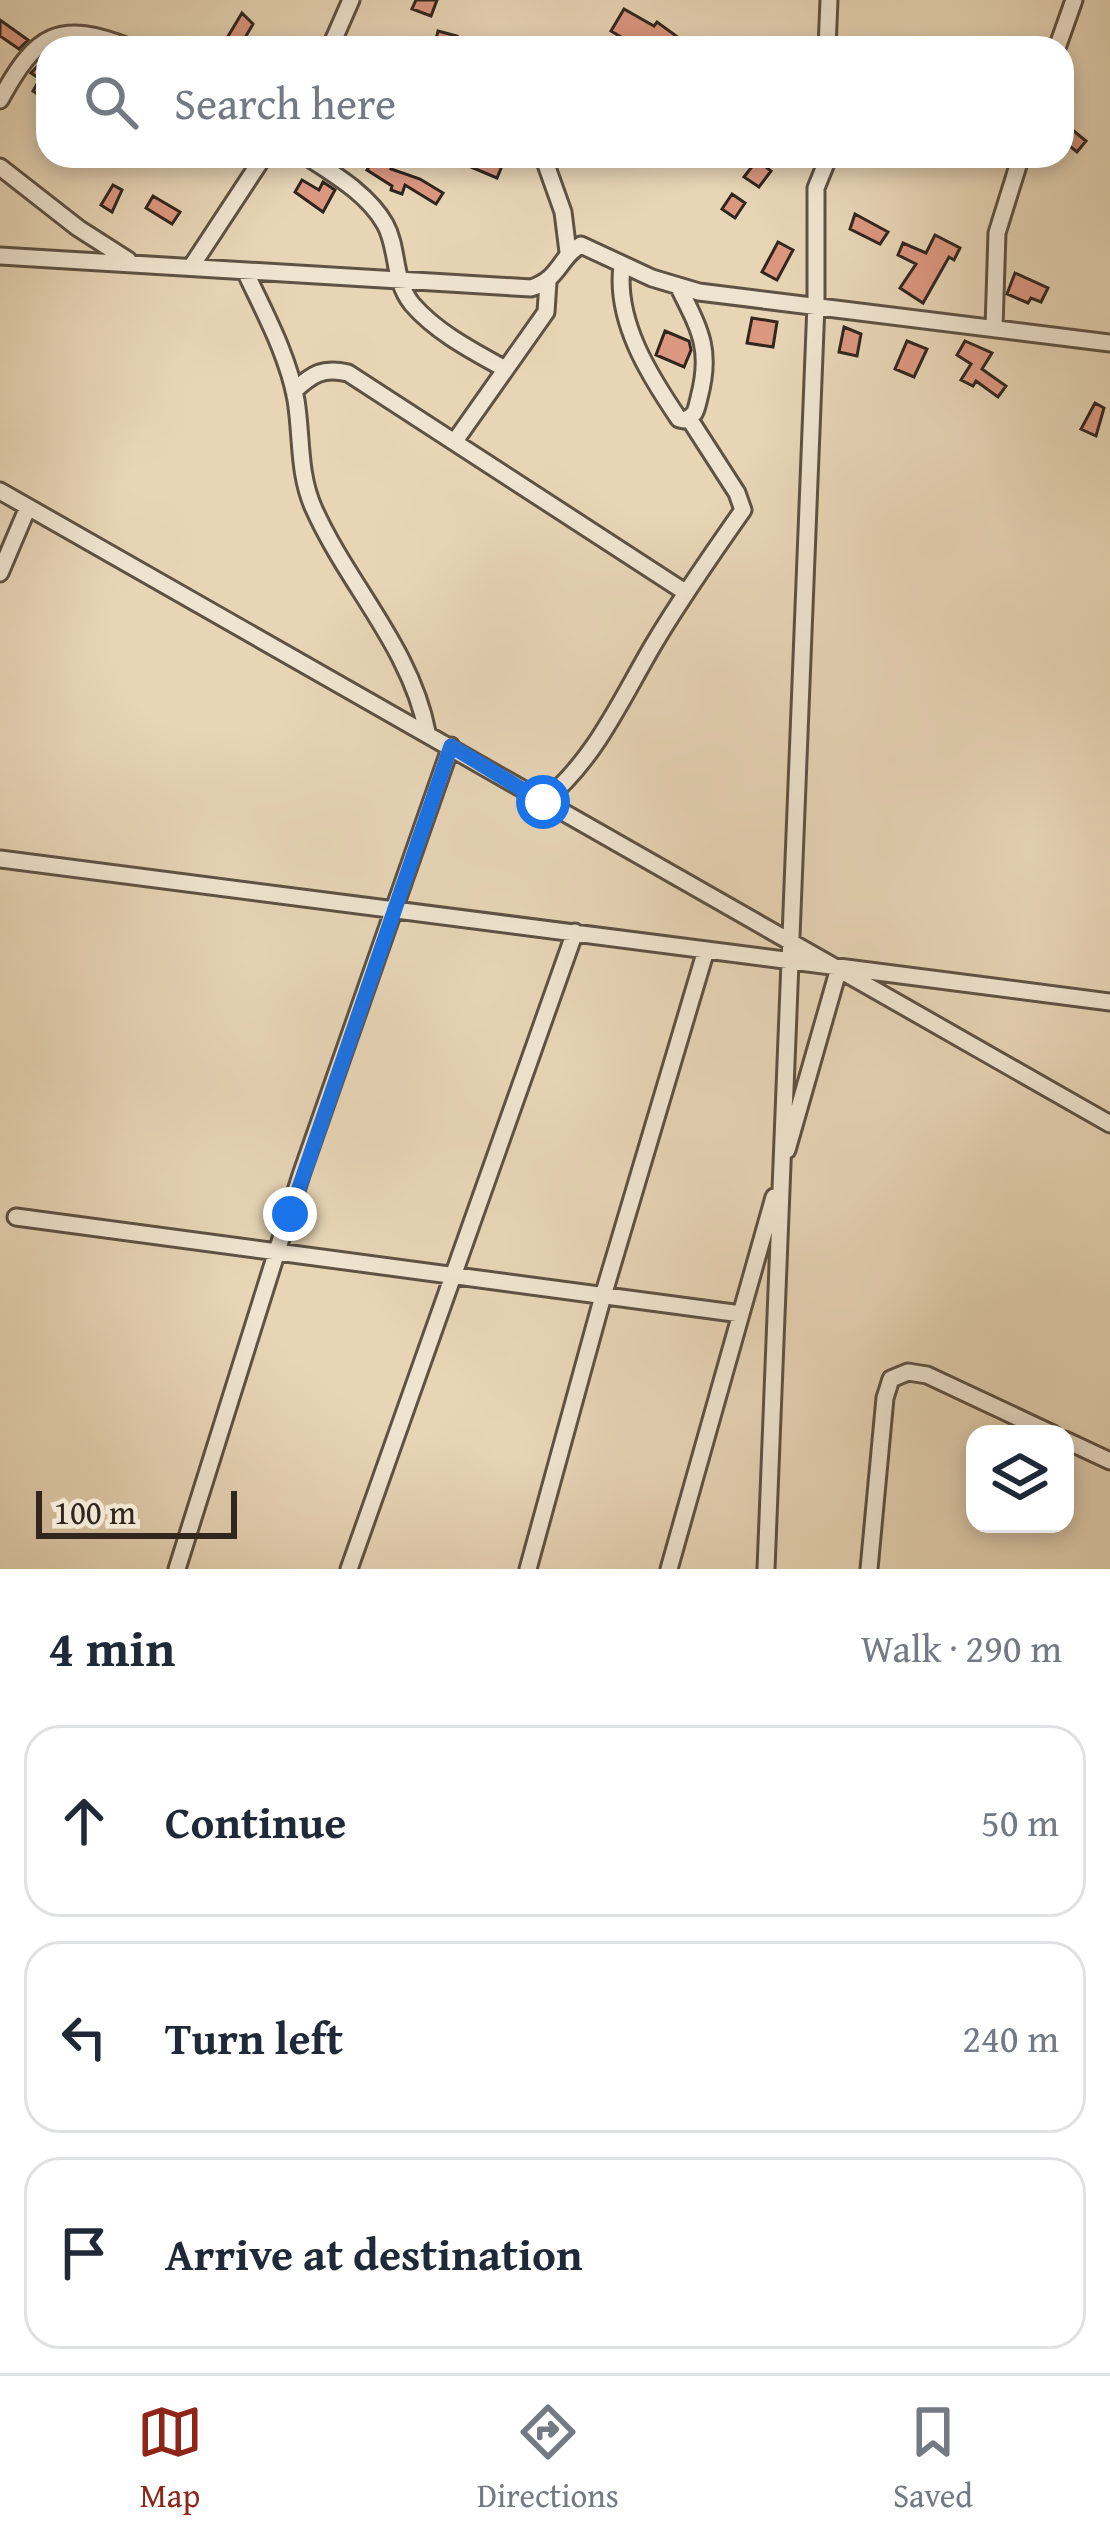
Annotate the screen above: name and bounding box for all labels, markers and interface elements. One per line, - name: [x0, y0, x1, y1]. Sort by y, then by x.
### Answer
- search box: [36, 36, 1074, 168]
- icon: search: [78, 69, 144, 135]
- text: Search here: [174, 70, 396, 135]
- route start: [516, 775, 570, 829]
- route end: [263, 1187, 317, 1241]
- map controls: [966, 1425, 1074, 1533]
- button: layers: [966, 1425, 1074, 1533]
- scale bar: [36, 1485, 237, 1538]
- text: 100 m: [54, 1488, 136, 1536]
- text: 4 min: [48, 1610, 175, 1685]
- text: Walk · 290 m: [861, 1619, 1062, 1676]
- icon: ahead: [51, 1788, 117, 1854]
- text: Continue: [165, 1789, 346, 1854]
- text: 50 m: [981, 1793, 1059, 1850]
- icon: left: [51, 2004, 117, 2070]
- text: Turn left: [165, 2005, 343, 2070]
- text: 240 m: [962, 2009, 1059, 2066]
- icon: arrive: [51, 2220, 117, 2286]
- text: Arrive at destination: [165, 2221, 583, 2286]
- tab: Map: [137, 2399, 203, 2519]
- tab: Directions: [477, 2399, 619, 2519]
- tab: Saved: [893, 2399, 973, 2519]

